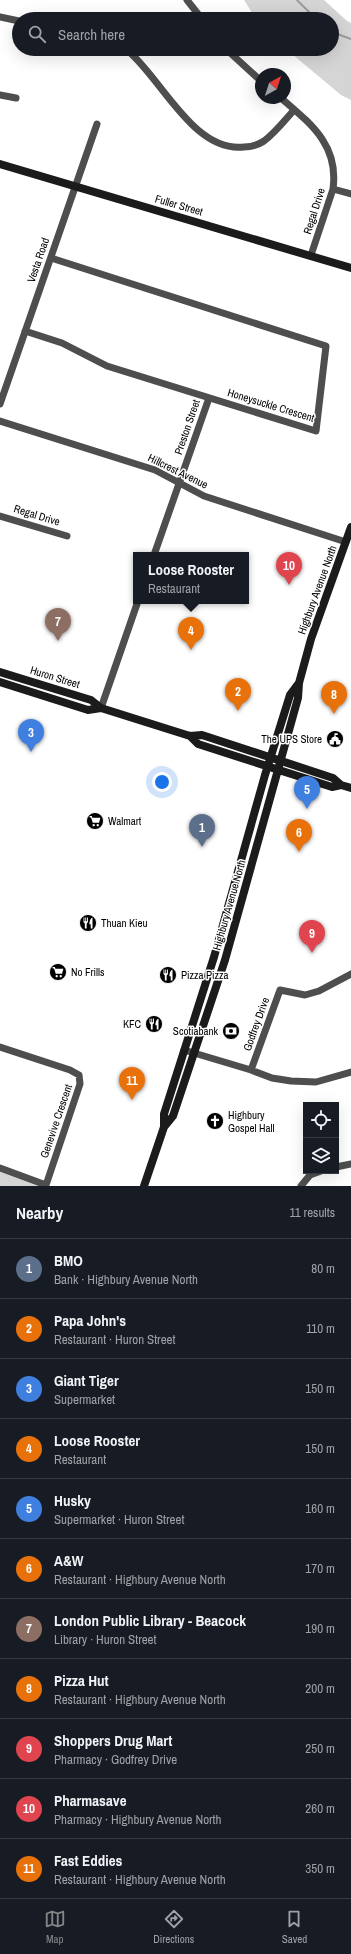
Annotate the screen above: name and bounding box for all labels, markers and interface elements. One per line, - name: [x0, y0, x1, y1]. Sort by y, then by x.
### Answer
- search box: [12, 12, 339, 56]
- icon: search: [26, 23, 48, 45]
- text: Search here: [58, 24, 125, 45]
- north arrow: [255, 68, 291, 104]
- street label: Regal Drive: [300, 186, 328, 236]
- street label: Fuller Street: [153, 191, 205, 219]
- street label: Vesta Road: [24, 236, 52, 284]
- street label: Honeysuckle Crescent: [226, 385, 317, 425]
- street label: Preston Street: [171, 397, 203, 457]
- street label: Hillcrest Avenue: [146, 450, 210, 492]
- street label: Regal Drive: [12, 501, 62, 529]
- street label: Highbury Avenue North: [294, 544, 340, 636]
- popup: [133, 552, 249, 604]
- pin: 10: [276, 552, 302, 585]
- text: Loose Rooster: [148, 559, 234, 580]
- text: Restaurant: [148, 580, 200, 597]
- pin: 7: [45, 608, 71, 641]
- pin: 4: [178, 617, 204, 650]
- street label: Huron Street: [29, 663, 82, 691]
- pin: 2: [225, 678, 251, 711]
- pin: 8: [321, 681, 347, 714]
- pin: 3: [18, 719, 44, 752]
- public building icon: The UPS Store: [325, 729, 345, 749]
- place label: The UPS Store: [261, 732, 322, 746]
- your location: [152, 772, 172, 792]
- pin: 5: [294, 776, 320, 809]
- supermarket icon: Walmart: [85, 811, 105, 831]
- place label: Walmart: [108, 814, 142, 828]
- pin: 1: [189, 814, 215, 847]
- pin: 6: [286, 819, 312, 852]
- street label: Highbury Avenue North: [209, 858, 249, 952]
- restaurant icon: Thuan Kieu: [78, 913, 98, 933]
- place label: Thuan Kieu: [101, 916, 148, 930]
- pin: 9: [299, 920, 325, 953]
- supermarket icon: No Frills: [48, 962, 68, 982]
- place label: No Frills: [71, 965, 105, 979]
- restaurant icon: Pizza Pizza: [158, 965, 178, 985]
- place label: Pizza Pizza: [181, 968, 229, 982]
- street label: Godfrey Drive: [240, 995, 272, 1053]
- restaurant icon: KFC: [144, 1014, 164, 1034]
- place label: KFC: [123, 1017, 141, 1031]
- bank icon: Scotiabank: [221, 1021, 241, 1041]
- place label: Scotiabank: [173, 1024, 218, 1038]
- pin: 11: [119, 1067, 145, 1100]
- street label: Genevive Crescent: [37, 1082, 75, 1160]
- map controls: [303, 1102, 339, 1174]
- button: locate: [303, 1102, 339, 1138]
- place label: Highbury Gospel Hall: [228, 1108, 275, 1135]
- church icon: Highbury Gospel Hall: [205, 1111, 225, 1131]
- button: layers: [303, 1138, 339, 1174]
- text: Nearby: [16, 1201, 63, 1224]
- text: 11 results: [290, 1204, 335, 1221]
- text: BMO: [54, 1250, 83, 1271]
- text: 1: [26, 1260, 32, 1277]
- text: 80 m: [311, 1260, 335, 1277]
- text: Bank · Highbury Avenue North: [54, 1271, 198, 1288]
- text: Papa John's: [54, 1310, 126, 1331]
- text: 2: [26, 1320, 32, 1337]
- text: 110 m: [306, 1320, 335, 1337]
- text: Restaurant · Huron Street: [54, 1331, 175, 1348]
- text: Giant Tiger: [54, 1370, 119, 1391]
- text: 3: [26, 1380, 32, 1397]
- text: 150 m: [305, 1380, 335, 1397]
- text: Supermarket: [54, 1391, 115, 1408]
- text: Loose Rooster: [54, 1430, 140, 1451]
- text: 4: [26, 1440, 32, 1457]
- text: 150 m: [305, 1440, 335, 1457]
- text: Restaurant: [54, 1451, 106, 1468]
- text: Husky: [54, 1490, 91, 1511]
- text: 5: [26, 1500, 32, 1517]
- text: 160 m: [305, 1500, 335, 1517]
- text: Supermarket · Huron Street: [54, 1511, 184, 1528]
- text: A&W: [54, 1550, 83, 1571]
- text: 6: [26, 1560, 32, 1577]
- text: 170 m: [305, 1560, 335, 1577]
- text: Restaurant · Highbury Avenue North: [54, 1571, 226, 1588]
- text: London Public Library - Beacock: [54, 1610, 246, 1631]
- text: 7: [26, 1620, 32, 1637]
- text: 190 m: [305, 1620, 335, 1637]
- text: Library · Huron Street: [54, 1631, 157, 1648]
- text: Pizza Hut: [54, 1670, 109, 1691]
- text: 8: [26, 1680, 32, 1697]
- text: 200 m: [305, 1680, 335, 1697]
- text: Restaurant · Highbury Avenue North: [54, 1691, 226, 1708]
- text: Shoppers Drug Mart: [54, 1730, 172, 1751]
- text: 9: [26, 1740, 32, 1757]
- text: 250 m: [305, 1740, 335, 1757]
- text: Pharmacy · Godfrey Drive: [54, 1751, 177, 1768]
- text: Pharmasave: [54, 1790, 126, 1811]
- text: 10: [23, 1800, 35, 1817]
- text: 260 m: [305, 1800, 335, 1817]
- text: Pharmacy · Highbury Avenue North: [54, 1811, 222, 1828]
- text: Fast Eddies: [54, 1850, 122, 1871]
- text: 11: [23, 1860, 35, 1877]
- text: 350 m: [305, 1860, 335, 1877]
- text: Restaurant · Highbury Avenue North: [54, 1871, 226, 1888]
- tab: Map: [44, 1908, 66, 1946]
- tab: Directions: [153, 1908, 194, 1946]
- tab: Saved: [282, 1908, 307, 1946]

